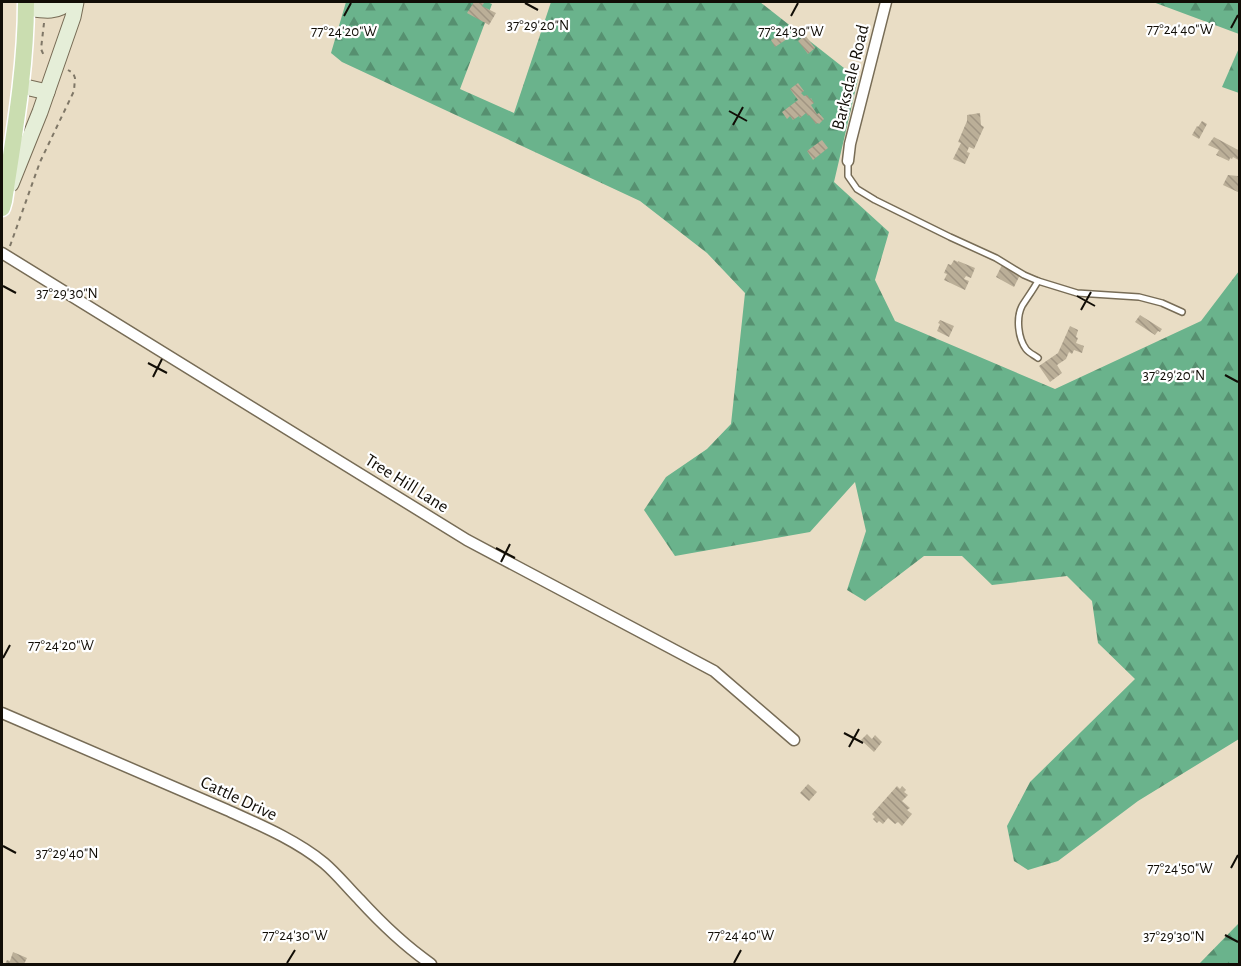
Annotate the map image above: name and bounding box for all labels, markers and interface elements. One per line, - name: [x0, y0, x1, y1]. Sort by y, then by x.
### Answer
- text: 37°29'20"N: [507, 18, 569, 33]
- text: 77°24'40"W: [1147, 22, 1214, 37]
- street label: Barksdale Road: [829, 23, 873, 132]
- text: 77°24'20"W: [311, 24, 378, 39]
- text: 77°24'30"W: [758, 24, 824, 39]
- text: 37°29'30"N: [36, 286, 98, 301]
- text: 37°29'20"N: [1143, 368, 1205, 383]
- street label: Tree Hill Lane: [362, 451, 451, 517]
- text: 77°24'20"W: [28, 638, 95, 653]
- street label: Cattle Drive: [197, 773, 280, 824]
- text: 37°29'40"N: [36, 846, 98, 861]
- text: 77°24'50"W: [1147, 861, 1213, 876]
- text: 77°24'30"W: [262, 928, 328, 943]
- text: 77°24'40"W: [708, 928, 775, 943]
- text: 37°29'30"N: [1143, 929, 1205, 944]

